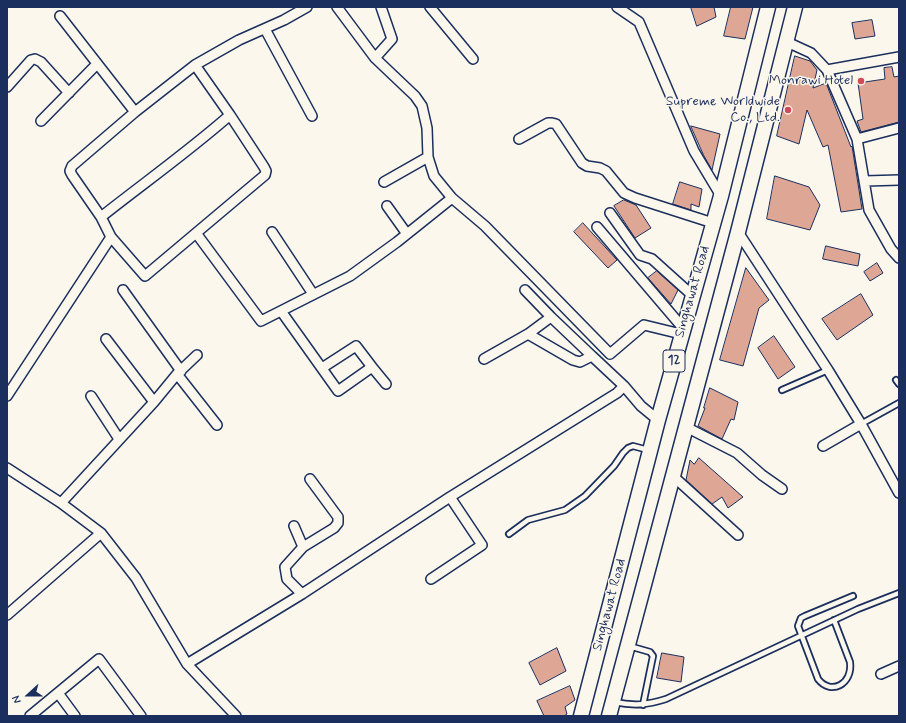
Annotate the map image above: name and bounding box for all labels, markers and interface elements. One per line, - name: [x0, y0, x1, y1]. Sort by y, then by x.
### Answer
- place label: Monrawi Hotel: [769, 73, 853, 89]
- marker: Monrawi Hotel: [856, 76, 866, 86]
- place label: Supreme Worldwide Co., Ltd.: [666, 94, 780, 126]
- marker: Supreme Worldwide Co., Ltd.: [783, 105, 793, 115]
- street label: Singhawat Road: [672, 244, 714, 340]
- road number: 12: [663, 350, 685, 372]
- street label: Singhawat Road: [590, 557, 630, 653]
- north arrow: [8, 675, 48, 715]
- text: N: [9, 693, 25, 705]

